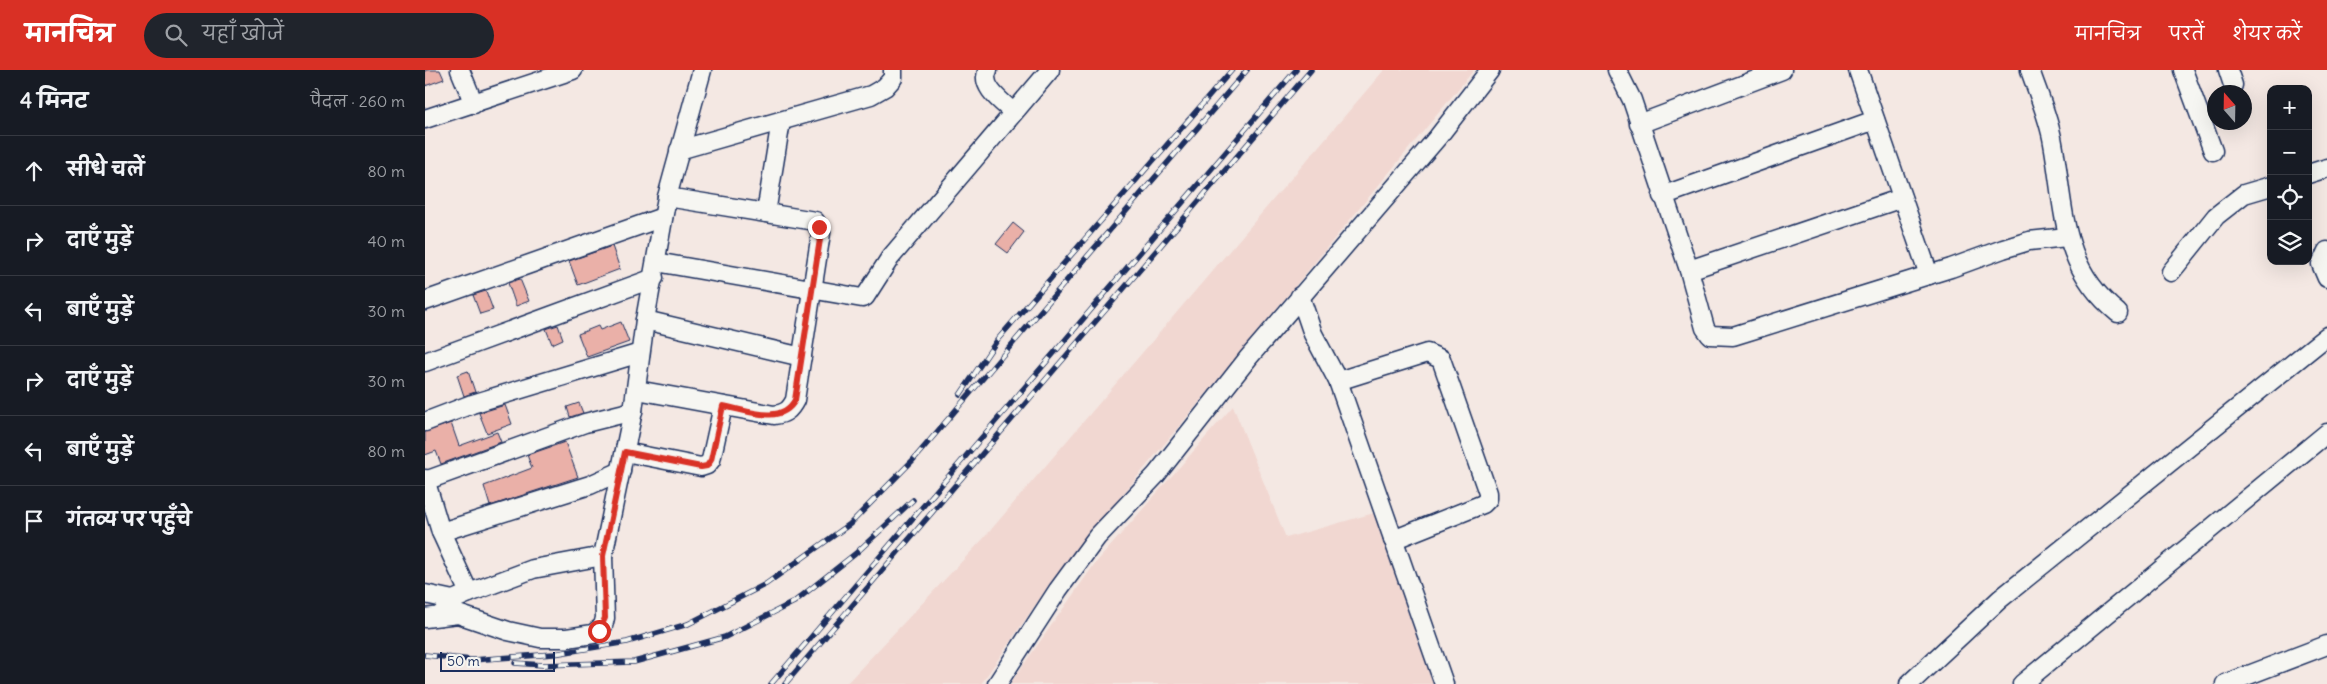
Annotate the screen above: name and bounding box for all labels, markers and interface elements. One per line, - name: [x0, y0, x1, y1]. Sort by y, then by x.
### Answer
- search box: [144, 13, 494, 58]
- text: मानचित्र: [25, 18, 114, 48]
- icon: search: [162, 21, 190, 49]
- text: यहाँ खोजें: [202, 21, 284, 45]
- text: मानचित्र: [2075, 22, 2141, 45]
- text: परतें: [2169, 22, 2204, 45]
- text: शेयर करें: [2232, 22, 2302, 45]
- north arrow: [2207, 85, 2252, 130]
- map controls: [2267, 85, 2312, 265]
- button: +: [2267, 85, 2312, 130]
- text: 4 मिनट: [20, 87, 88, 114]
- text: पैदल · 260 m: [310, 91, 405, 111]
- button: −: [2267, 130, 2312, 175]
- icon: ahead: [20, 157, 48, 185]
- text: सीधे चलें: [67, 157, 144, 181]
- text: 80 m: [367, 161, 405, 181]
- button: locate: [2267, 175, 2312, 220]
- route end: [808, 216, 831, 239]
- button: layers: [2267, 220, 2312, 265]
- icon: right: [20, 227, 48, 255]
- text: दाएँ मुड़ें: [67, 227, 133, 251]
- text: 40 m: [367, 231, 405, 251]
- icon: left: [20, 297, 48, 325]
- text: बाएँ मुड़ें: [67, 297, 133, 321]
- text: 30 m: [368, 301, 405, 321]
- icon: right: [20, 367, 48, 395]
- text: दाएँ मुड़ें: [67, 367, 133, 391]
- text: 30 m: [368, 371, 405, 391]
- icon: left: [20, 437, 48, 465]
- text: बाएँ मुड़ें: [67, 437, 133, 461]
- text: 80 m: [367, 441, 405, 461]
- icon: arrive: [20, 507, 48, 535]
- text: गंतव्य पर पहुँचे: [67, 507, 192, 531]
- route start: [588, 620, 611, 643]
- scale bar: [440, 649, 555, 672]
- text: 50 m: [447, 652, 480, 670]

